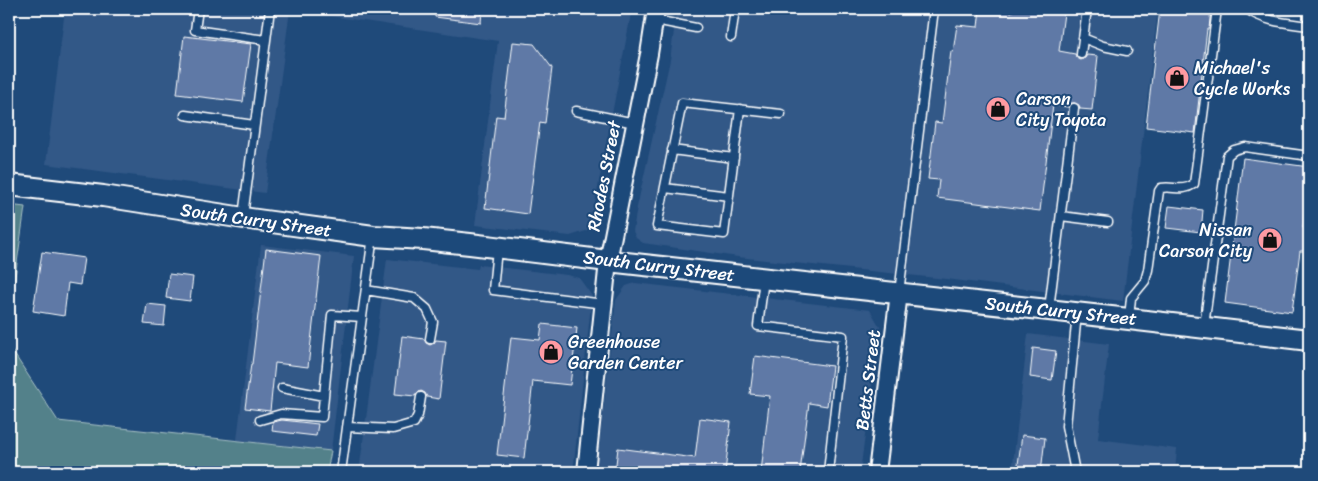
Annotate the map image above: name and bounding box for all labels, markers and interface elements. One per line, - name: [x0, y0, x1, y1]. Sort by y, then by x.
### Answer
- place label: Michael's Cycle Works: [1194, 52, 1291, 105]
- shop icon: Michael's Cycle Works: [1164, 65, 1190, 91]
- place label: Carson City Toyota: [1016, 83, 1106, 136]
- shop icon: Carson City Toyota: [985, 96, 1011, 122]
- street label: Rhodes Street: [578, 117, 631, 234]
- street label: South Curry Street: [178, 194, 334, 246]
- place label: Nissan Carson City: [1159, 214, 1253, 267]
- shop icon: Nissan Carson City: [1257, 227, 1283, 253]
- street label: South Curry Street: [581, 241, 737, 291]
- street label: South Curry Street: [984, 287, 1139, 335]
- place label: Greenhouse Garden Center: [568, 326, 685, 379]
- street label: Betts Street: [846, 328, 890, 432]
- shop icon: Greenhouse Garden Center: [538, 339, 564, 365]

